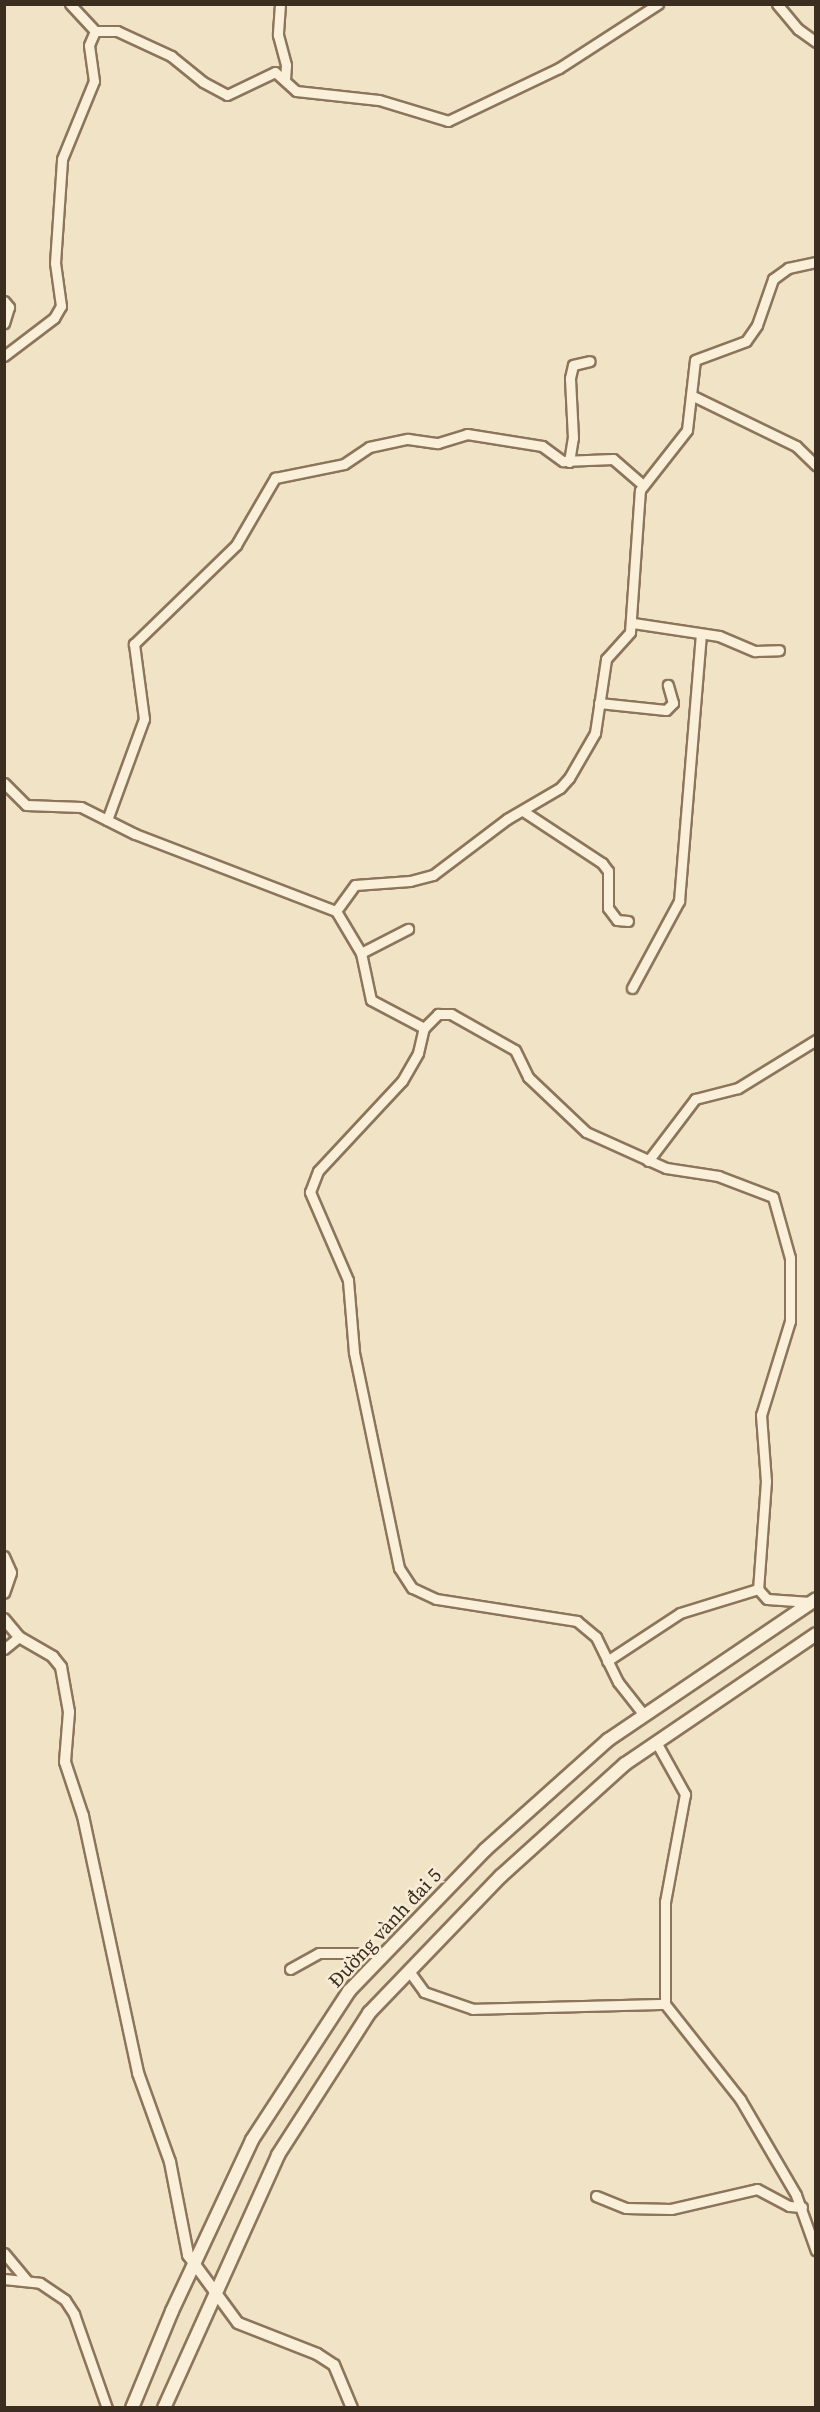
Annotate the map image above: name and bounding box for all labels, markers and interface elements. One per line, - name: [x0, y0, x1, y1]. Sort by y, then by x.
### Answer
- street label: Đường vành đai 5: [324, 1863, 446, 1993]

